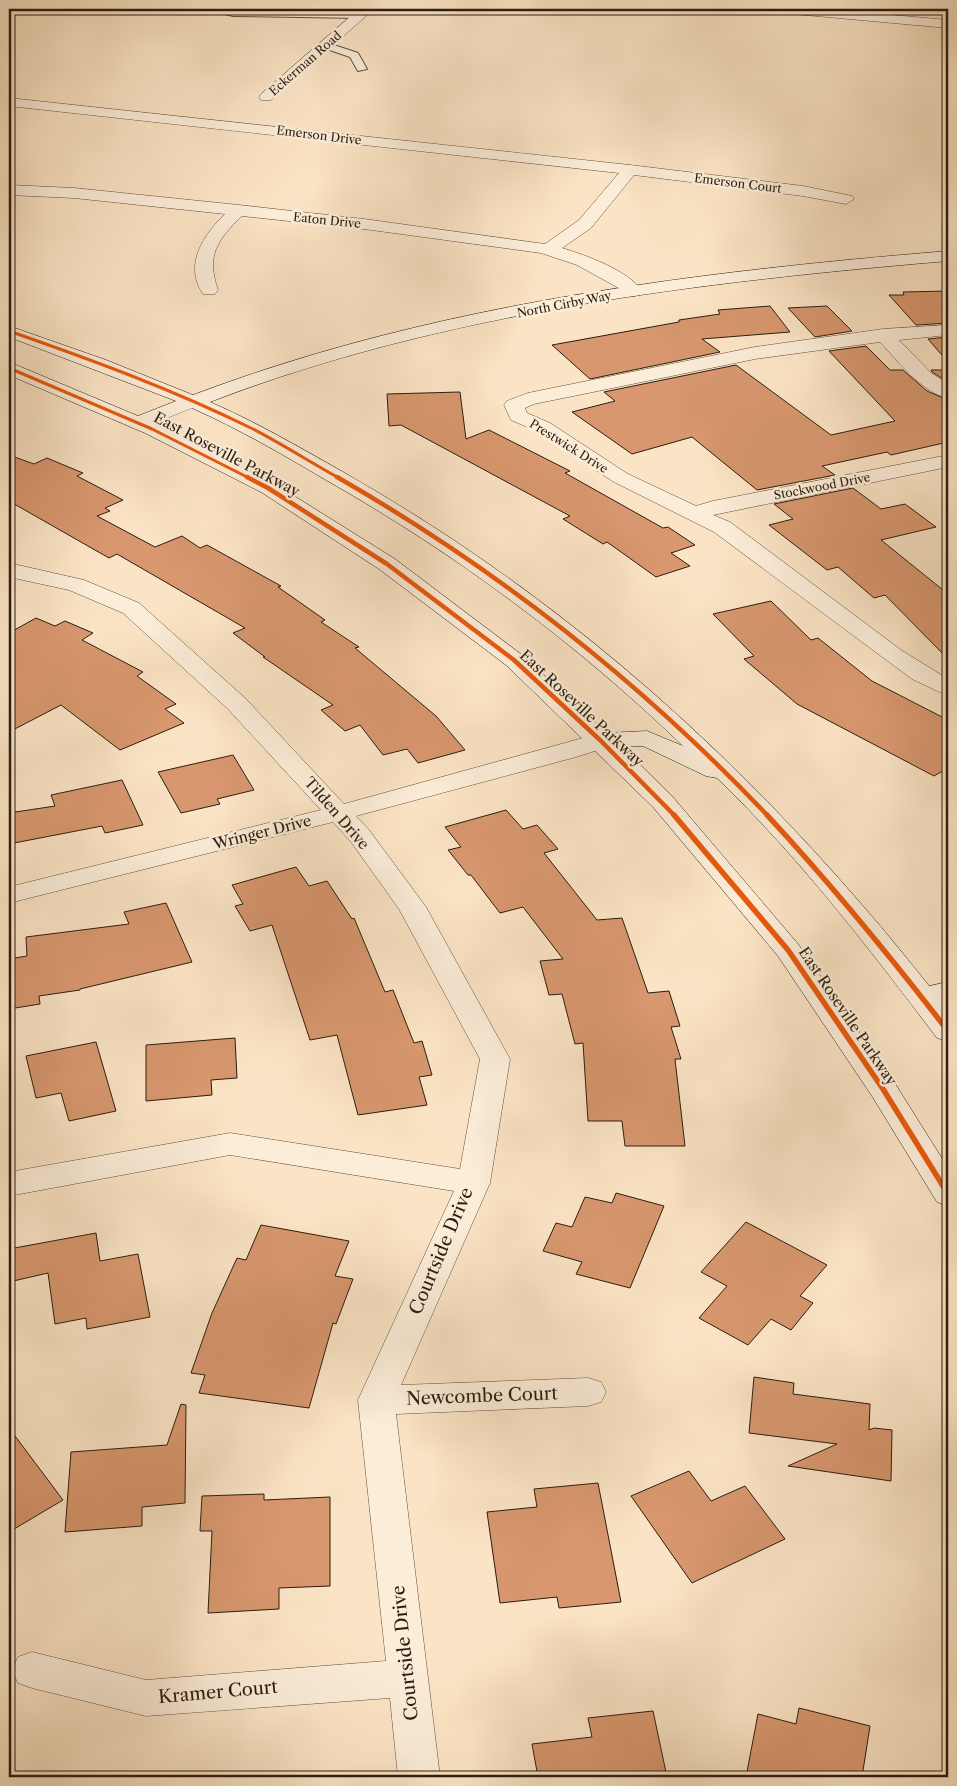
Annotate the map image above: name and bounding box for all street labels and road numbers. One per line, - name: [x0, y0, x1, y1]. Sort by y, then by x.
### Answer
- street label: Eckerman Road: [266, 27, 345, 98]
- street label: Emerson Drive: [276, 122, 363, 148]
- street label: Emerson Court: [694, 170, 783, 196]
- street label: Eaton Drive: [292, 209, 362, 231]
- street label: North Cirby Way: [516, 287, 613, 320]
- street label: East Roseville Parkway: [151, 407, 304, 501]
- street label: Prestwick Drive: [527, 416, 611, 476]
- street label: Stockwood Drive: [773, 469, 872, 503]
- street label: East Roseville Parkway: [516, 646, 648, 771]
- street label: Tilden Drive: [300, 773, 374, 853]
- street label: Wringer Drive: [210, 811, 313, 854]
- street label: East Roseville Parkway: [795, 943, 902, 1089]
- street label: Courtside Drive: [404, 1184, 478, 1318]
- street label: Newcombe Court: [406, 1382, 559, 1410]
- street label: Courtside Drive: [387, 1584, 423, 1722]
- street label: Kramer Court: [157, 1676, 279, 1708]

